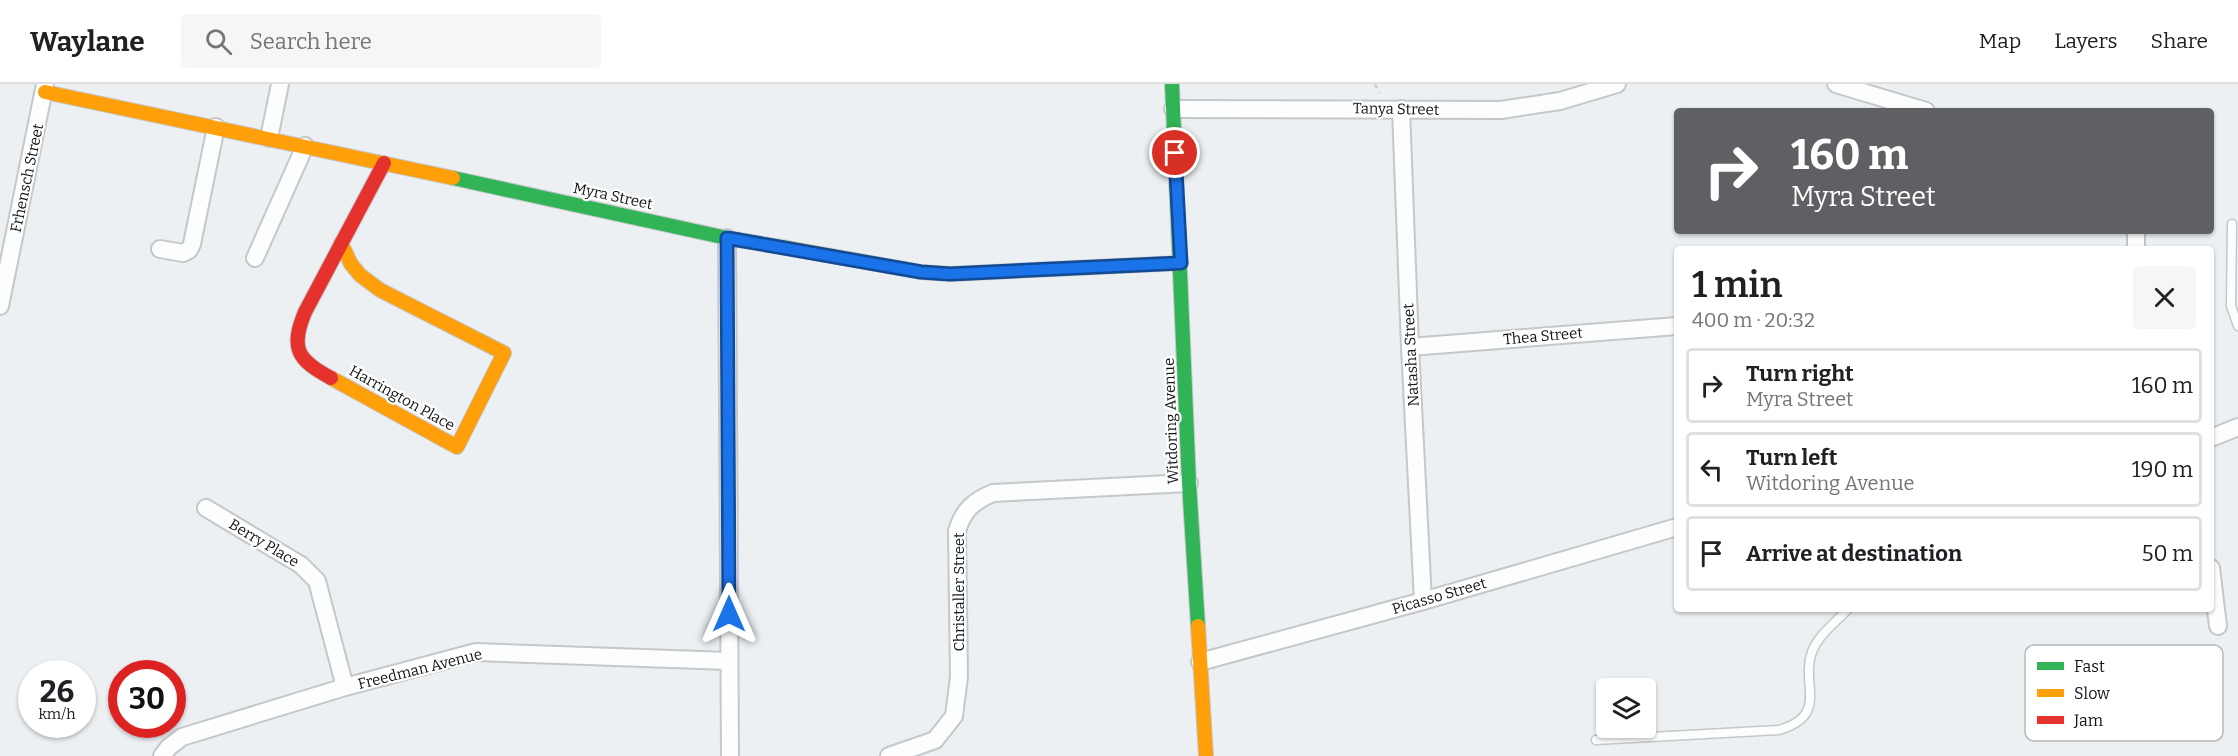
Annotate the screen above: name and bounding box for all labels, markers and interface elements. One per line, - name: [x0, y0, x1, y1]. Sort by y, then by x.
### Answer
- search box: [181, 14, 601, 68]
- text: Waylane: [30, 25, 145, 58]
- icon: search: [202, 25, 235, 58]
- text: Search here: [250, 28, 372, 55]
- text: Map: [1979, 28, 2021, 54]
- text: Layers: [2054, 28, 2118, 54]
- text: Share: [2151, 28, 2208, 54]
- street label: Tanya Street: [1353, 99, 1440, 119]
- street label: Frhensch Street: [7, 121, 47, 234]
- pin: [1149, 127, 1200, 178]
- text: 160 m: [1791, 130, 1908, 180]
- icon: right: [1692, 132, 1770, 210]
- icon: arrive: [1158, 136, 1191, 169]
- street label: Myra Street: [572, 179, 655, 213]
- text: Myra Street: [1791, 181, 1936, 213]
- text: 1 min: [1692, 263, 1783, 307]
- button: close: [2133, 266, 2196, 329]
- street label: Natasha Street: [1399, 302, 1423, 407]
- text: 400 m · 20:32: [1692, 308, 1815, 332]
- street label: Thea Street: [1503, 324, 1584, 348]
- street label: Witdoring Avenue: [1160, 358, 1182, 484]
- text: Turn right: [1746, 360, 1854, 387]
- street label: Harrington Place: [346, 362, 458, 434]
- icon: right: [1695, 369, 1728, 402]
- text: 160 m: [2132, 372, 2193, 399]
- text: Myra Street: [1746, 387, 1853, 411]
- text: Turn left: [1746, 444, 1838, 471]
- icon: left: [1695, 453, 1728, 486]
- text: 190 m: [2132, 456, 2193, 483]
- text: Witdoring Avenue: [1746, 471, 1915, 495]
- street label: Berry Place: [226, 515, 302, 571]
- street label: Christaller Street: [950, 532, 968, 651]
- icon: arrive: [1695, 537, 1728, 570]
- text: Arrive at destination: [1746, 540, 1962, 567]
- text: 50 m: [2142, 540, 2193, 567]
- street label: Picasso Street: [1390, 574, 1489, 618]
- position arrow: [697, 582, 761, 646]
- street label: Freedman Avenue: [356, 645, 484, 693]
- legend: [2025, 645, 2223, 741]
- text: Fast: [2074, 657, 2105, 676]
- speed limit sign: 30: [108, 660, 186, 738]
- text: 26: [40, 674, 74, 710]
- map controls: [1596, 678, 1656, 738]
- button: layers: [1596, 678, 1656, 738]
- text: Slow: [2074, 684, 2110, 703]
- text: km/h: [38, 705, 76, 723]
- text: Jam: [2073, 711, 2103, 730]

